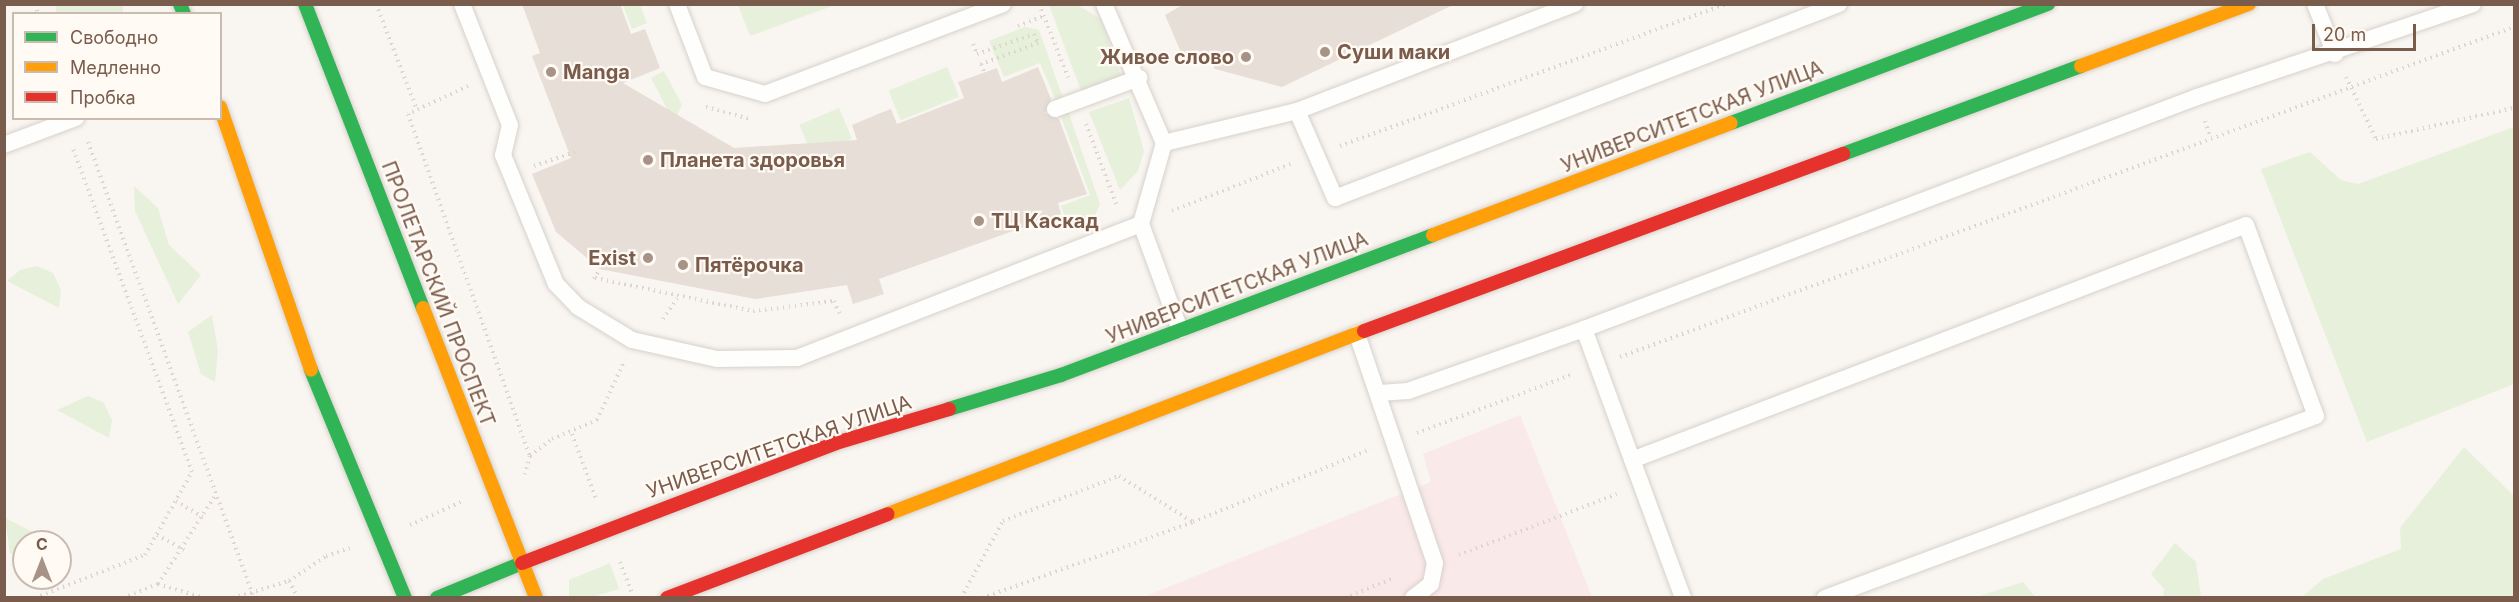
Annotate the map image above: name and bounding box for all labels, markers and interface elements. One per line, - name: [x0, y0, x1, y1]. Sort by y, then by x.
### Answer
- legend: [12, 12, 222, 120]
- scale bar: [2315, 12, 2418, 50]
- text: 20 m: [2323, 24, 2366, 45]
- text: Свободно: [70, 27, 158, 48]
- place label: Суши маки: [1337, 40, 1450, 64]
- place label: Живое слово: [1100, 45, 1234, 69]
- marker: Суши маки: [1318, 45, 1332, 59]
- marker: Живое слово: [1239, 50, 1253, 64]
- street label: УНИВЕРСИТЕТСКАЯ УЛИЦА: [1558, 56, 1826, 178]
- text: Медленно: [70, 57, 161, 78]
- place label: Manga: [563, 60, 630, 84]
- marker: Manga: [544, 65, 558, 79]
- text: Пробка: [70, 87, 136, 108]
- place label: Планета здоровья: [660, 148, 845, 172]
- marker: Планета здоровья: [641, 153, 655, 167]
- street label: ПРОЛЕТАРСКИЙ ПРОСПЕКТ: [376, 158, 500, 430]
- place label: ТЦ Каскад: [991, 209, 1099, 233]
- marker: ТЦ Каскад: [972, 214, 986, 228]
- street label: УНИВЕРСИТЕТСКАЯ УЛИЦА: [1103, 227, 1371, 349]
- place label: Exist: [588, 246, 636, 270]
- marker: Exist: [641, 251, 655, 265]
- place label: Пятёрочка: [695, 253, 803, 277]
- marker: Пятёрочка: [676, 258, 690, 272]
- street label: УНИВЕРСИТЕТСКАЯ УЛИЦА: [643, 390, 915, 504]
- north arrow: [12, 530, 72, 590]
- text: С: [36, 534, 48, 554]

